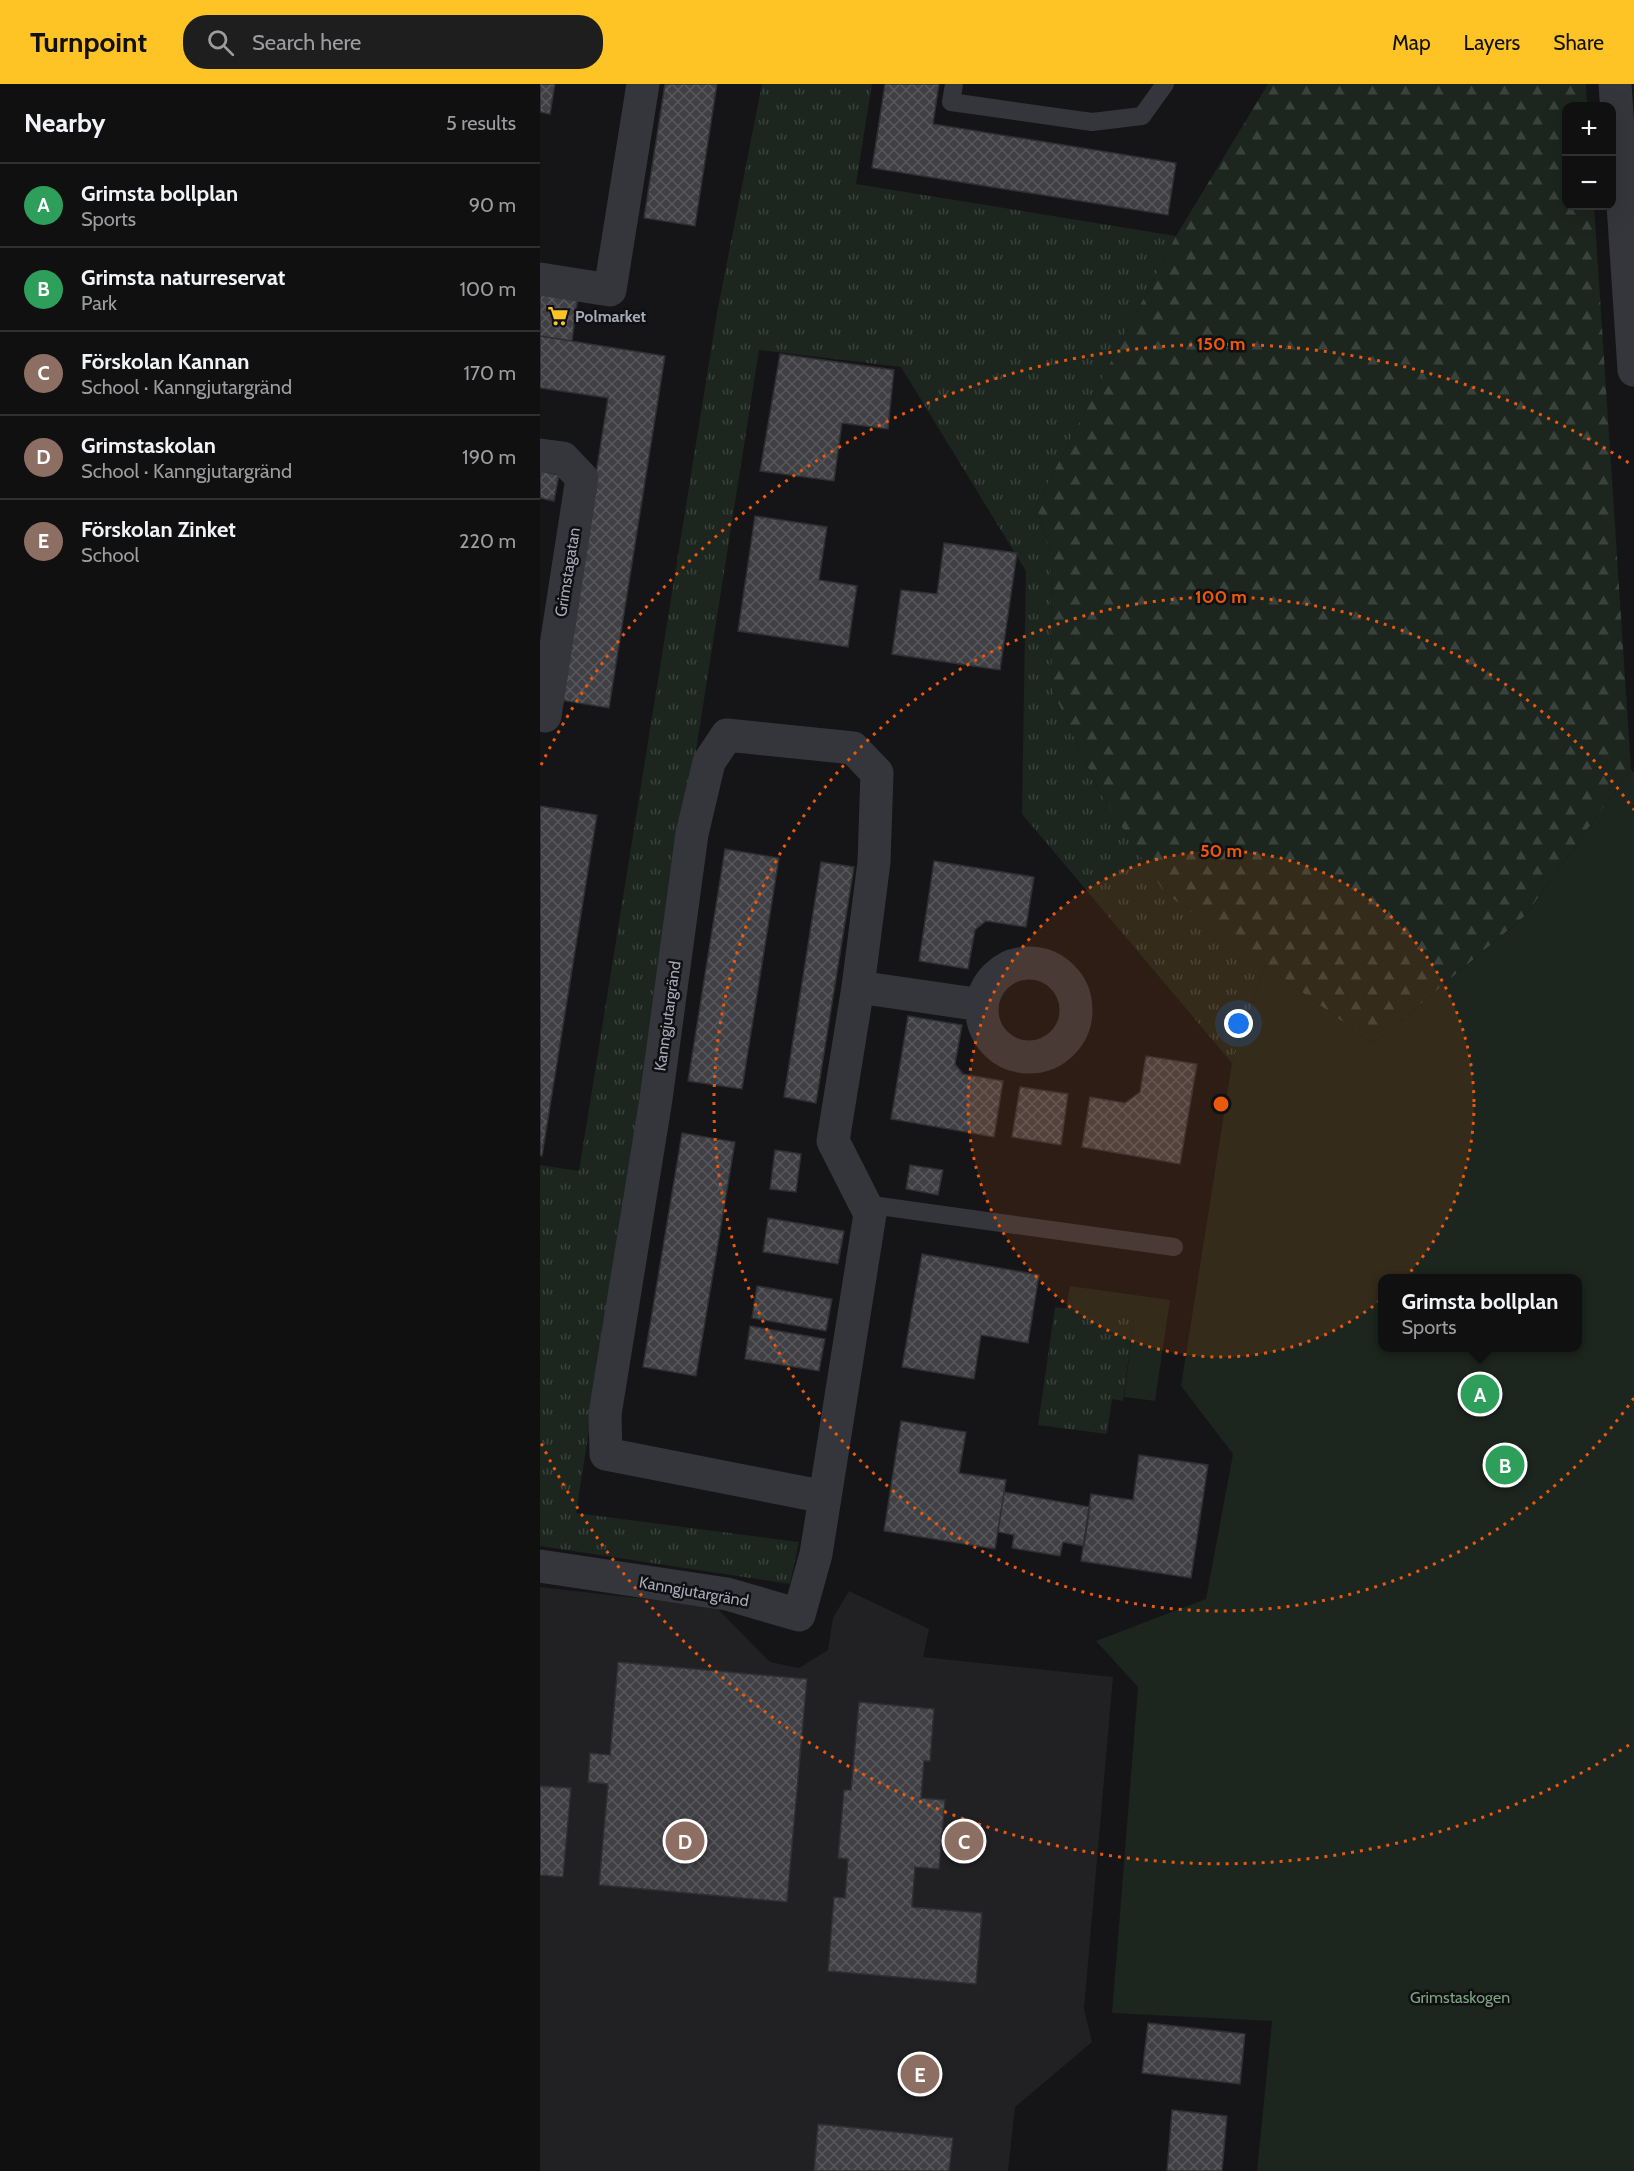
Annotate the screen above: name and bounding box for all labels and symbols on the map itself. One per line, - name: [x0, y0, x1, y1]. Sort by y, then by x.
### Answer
- supermarket icon: Polmarket: [546, 304, 570, 328]
- place label: Polmarket: [575, 307, 646, 326]
- text: 150 m: [1197, 333, 1245, 355]
- street label: Grimstagatan: [551, 526, 584, 618]
- text: 100 m: [1195, 586, 1247, 608]
- text: 50 m: [1200, 840, 1242, 862]
- street label: Kanngjutargränd: [650, 960, 685, 1072]
- your location: [1224, 1009, 1253, 1038]
- centre of rings: [1211, 1094, 1231, 1114]
- pin: A: [1460, 1372, 1500, 1416]
- pin: B: [1486, 1442, 1524, 1488]
- street label: Kanngjutargränd: [638, 1572, 750, 1610]
- pin: D: [666, 1818, 704, 1864]
- pin: C: [944, 1818, 984, 1864]
- park label: Grimstaskogen: [1410, 1988, 1510, 2007]
- pin: E: [900, 2052, 940, 2096]

